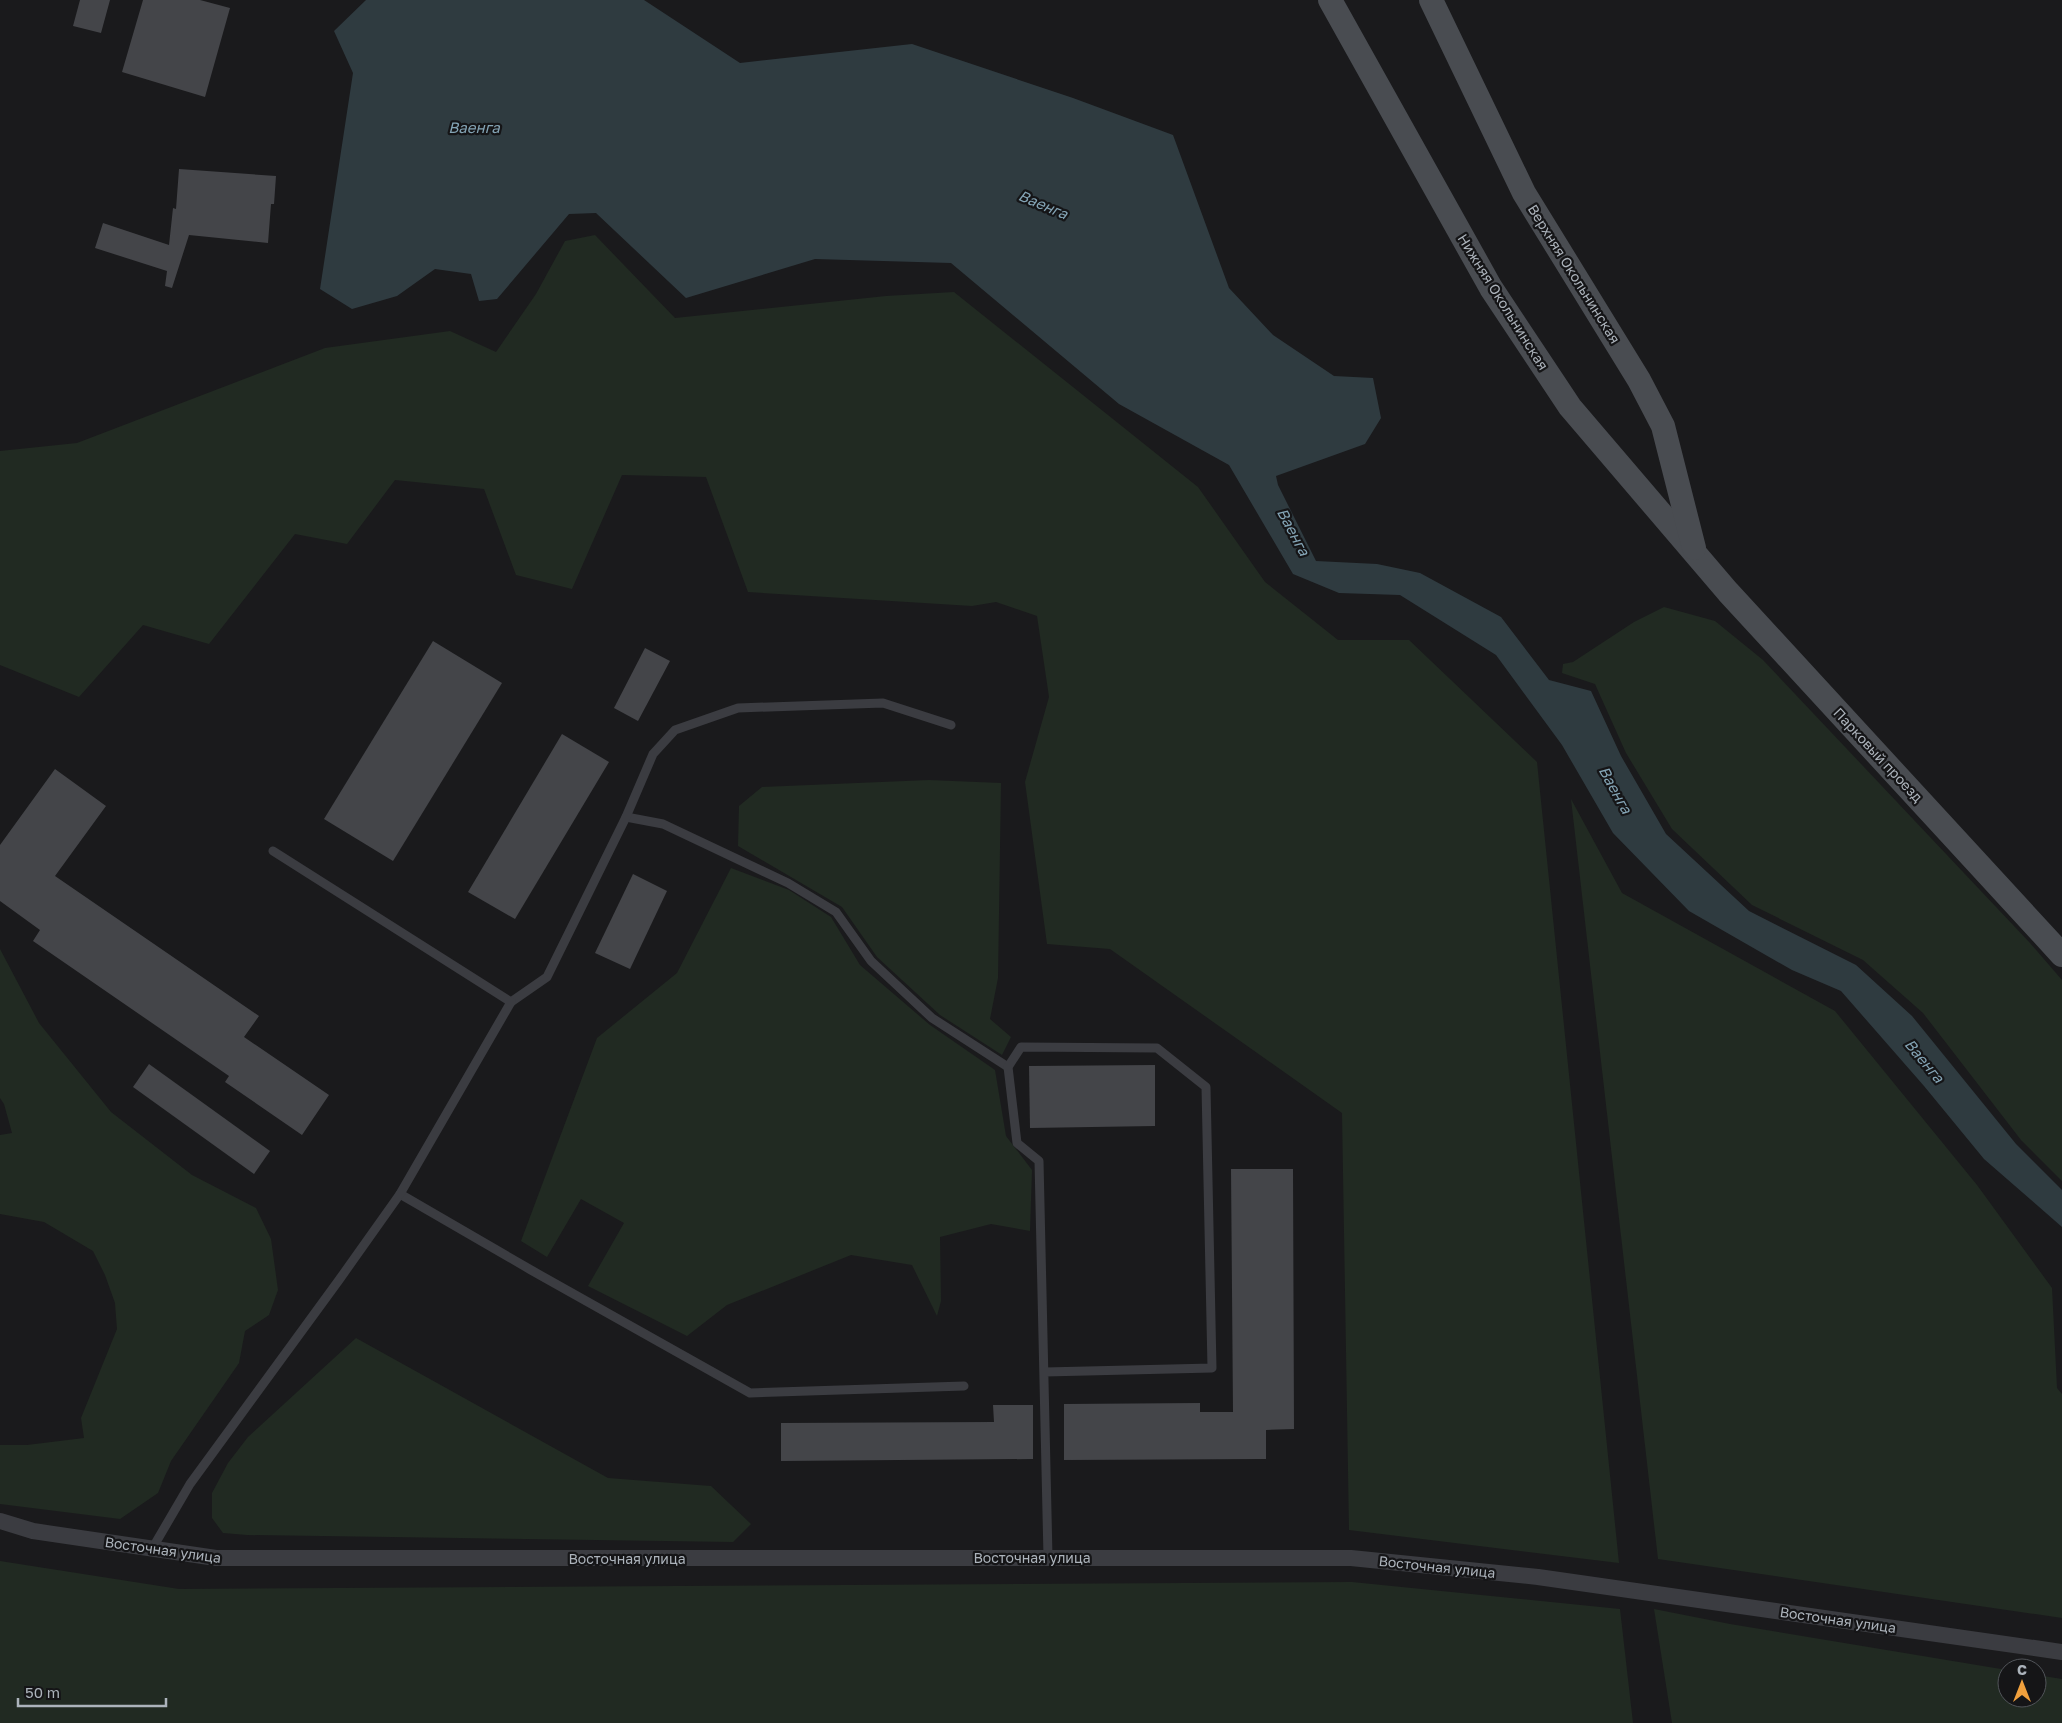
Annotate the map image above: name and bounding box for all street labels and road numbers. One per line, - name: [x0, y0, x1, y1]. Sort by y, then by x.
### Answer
- street label: Верхняя Окольнинская: [1525, 201, 1624, 346]
- street label: Нижняя Окольнинская: [1455, 231, 1552, 373]
- street label: Парковый проезд: [1830, 704, 1927, 806]
- street label: Восточная улица: [104, 1533, 222, 1566]
- street label: Восточная улица: [973, 1549, 1091, 1566]
- street label: Восточная улица: [568, 1550, 686, 1567]
- street label: Восточная улица: [1378, 1552, 1496, 1581]
- street label: Восточная улица: [1779, 1603, 1897, 1636]

